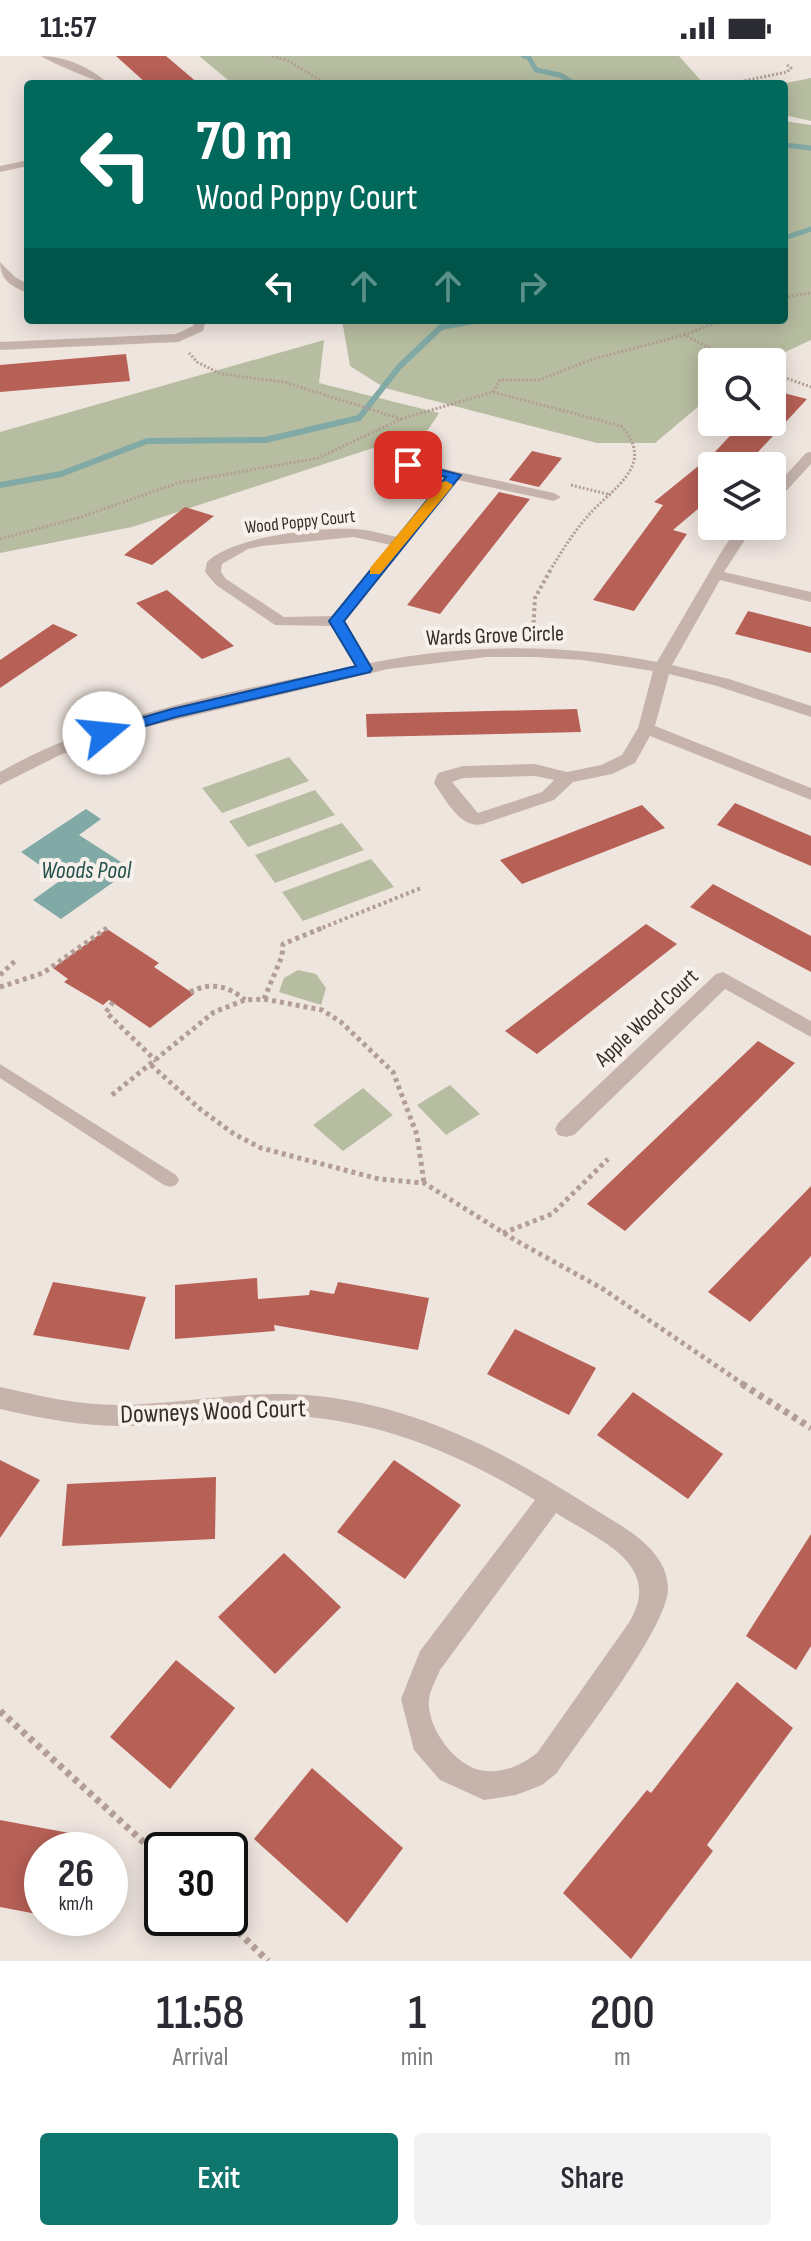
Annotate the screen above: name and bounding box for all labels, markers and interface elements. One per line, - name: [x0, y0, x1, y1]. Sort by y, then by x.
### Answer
- text: 11:57: [40, 10, 96, 46]
- text: 70 m: [196, 109, 293, 176]
- icon: left: [64, 112, 168, 216]
- text: Wood Poppy Court: [196, 177, 418, 220]
- icon: left: [258, 264, 302, 308]
- icon: ahead: [342, 264, 386, 308]
- icon: ahead: [426, 264, 470, 308]
- icon: right: [510, 264, 554, 308]
- map controls: [698, 348, 786, 540]
- button: search: [698, 348, 786, 436]
- pin: [374, 431, 442, 499]
- icon: arrive: [386, 443, 430, 487]
- button: layers: [698, 452, 786, 540]
- street label: Wood Poppy Court: [244, 506, 357, 538]
- street label: Wards Grove Circle: [426, 620, 564, 652]
- position arrow: [62, 691, 146, 775]
- water label: Woods Pool: [41, 856, 132, 885]
- street label: Apple Wood Court: [589, 963, 704, 1073]
- street label: Downeys Wood Court: [120, 1393, 306, 1431]
- speed limit sign: 30: [144, 1832, 248, 1936]
- text: 26: [58, 1850, 94, 1898]
- text: km/h: [59, 1892, 93, 1916]
- text: 11:58: [156, 1985, 245, 2042]
- text: 1: [408, 1985, 426, 2042]
- text: 200: [590, 1985, 655, 2042]
- text: Arrival: [172, 2042, 228, 2073]
- text: min: [401, 2042, 433, 2073]
- text: m: [614, 2042, 631, 2073]
- button: Exit: [40, 2133, 398, 2225]
- button: Share: [414, 2133, 771, 2225]

